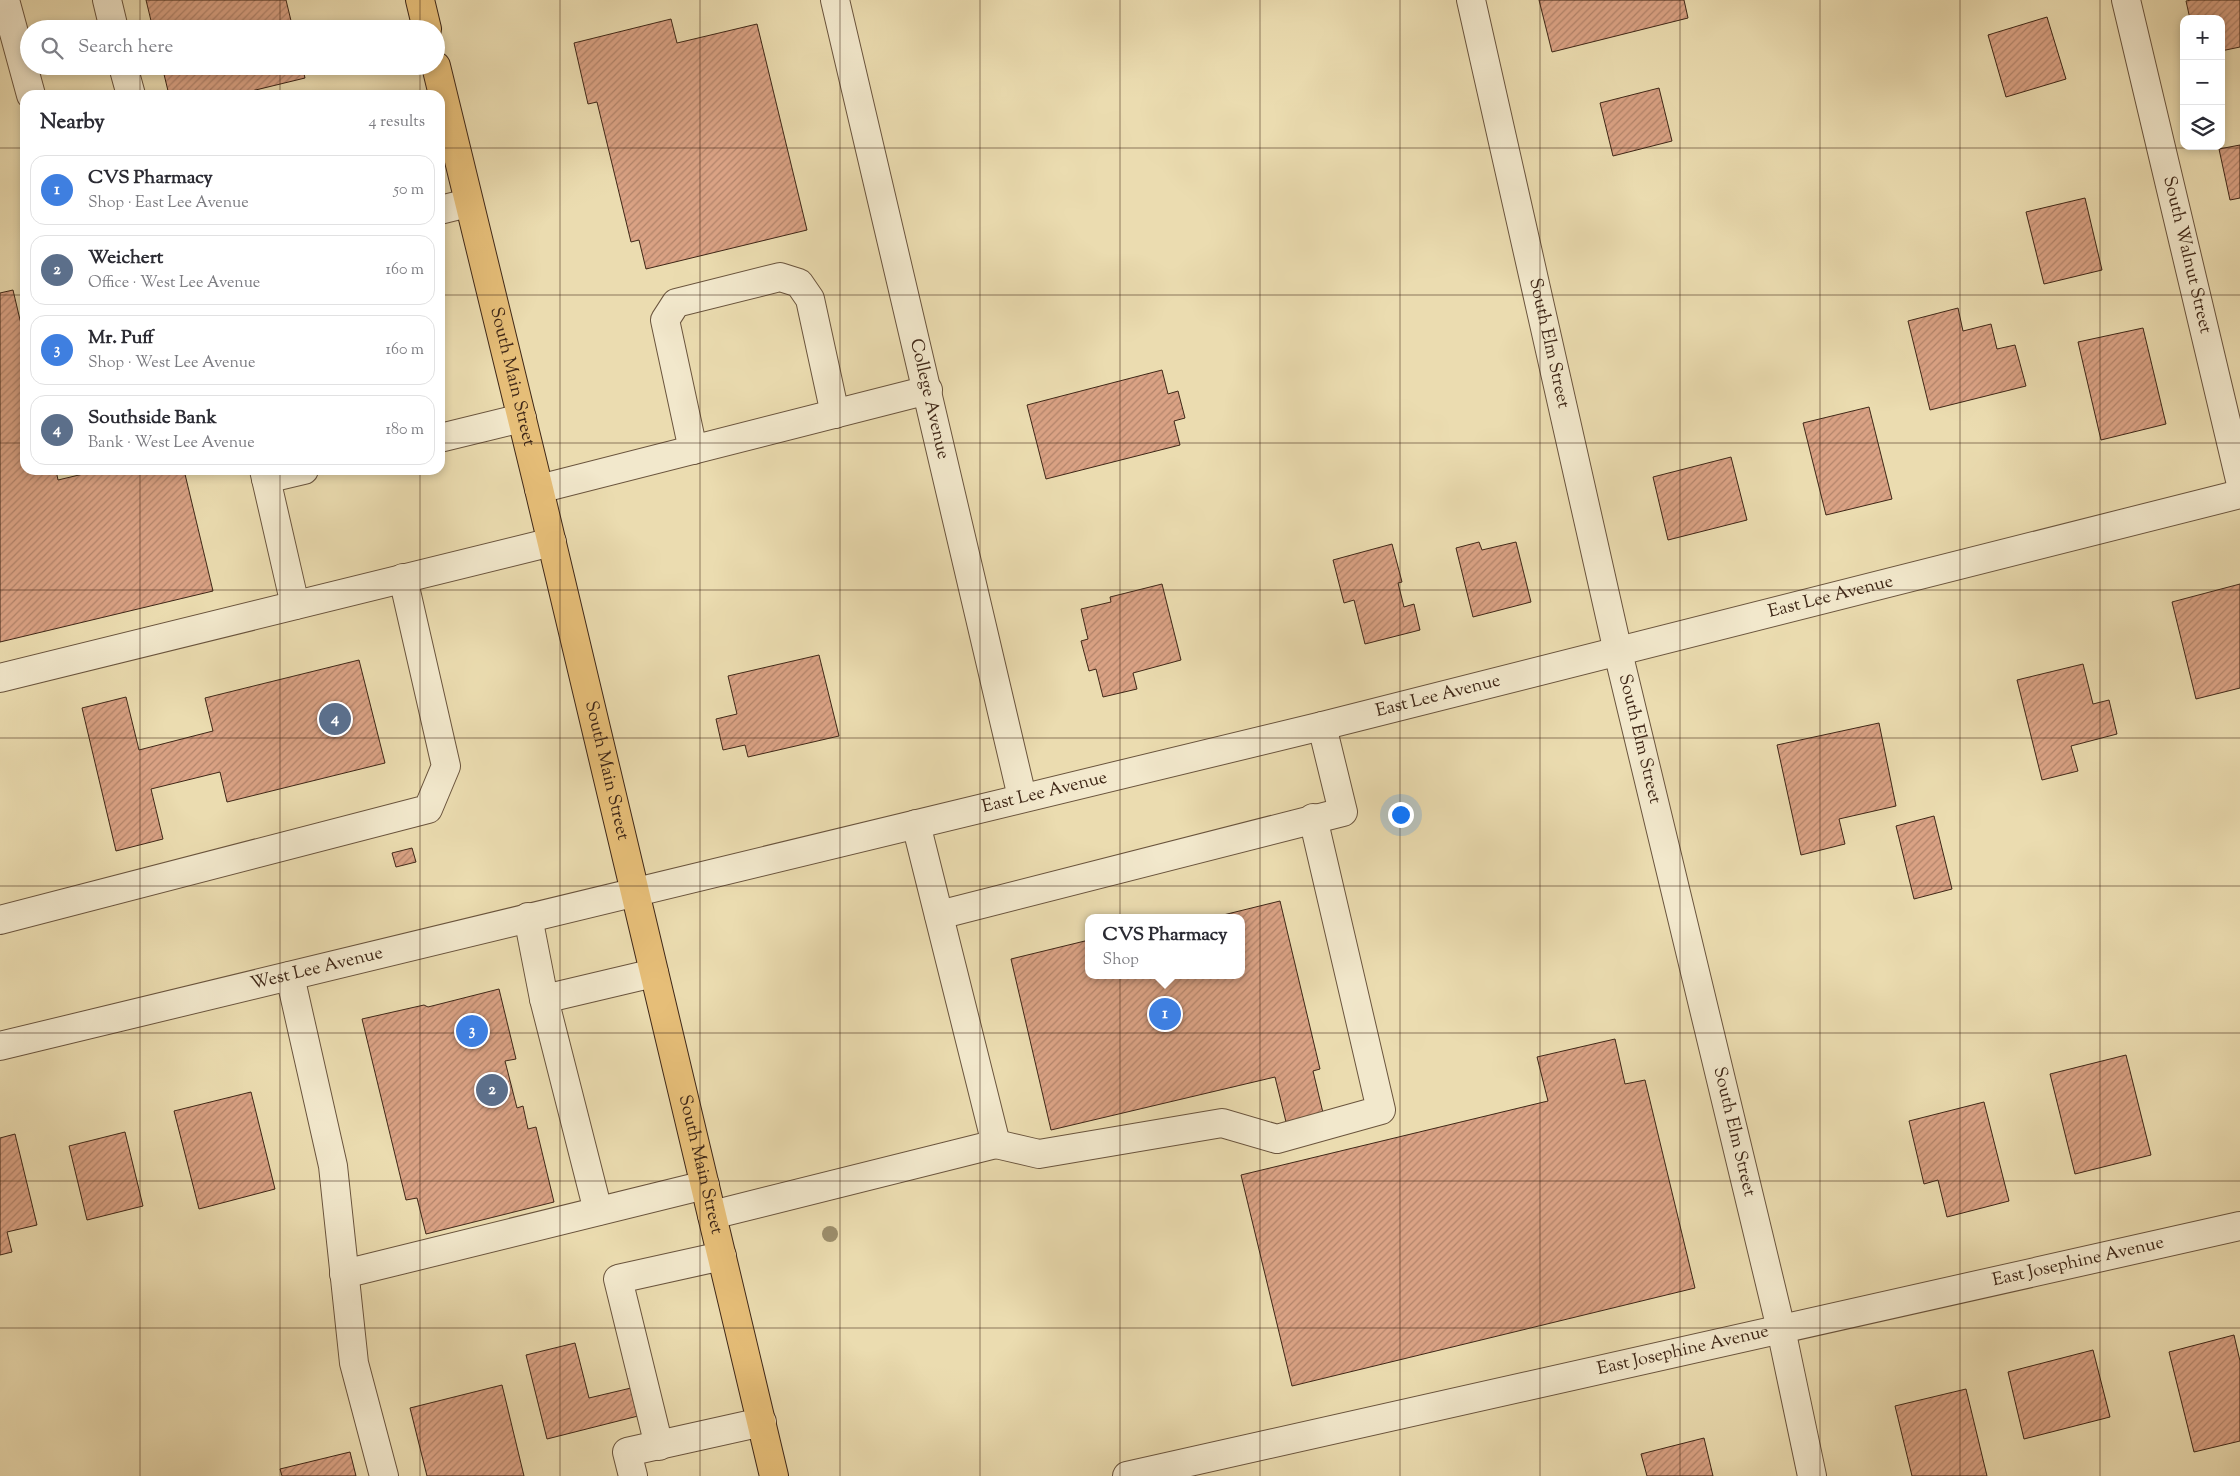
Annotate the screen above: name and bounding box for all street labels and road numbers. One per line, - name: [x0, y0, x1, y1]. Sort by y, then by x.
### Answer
- street label: South Walnut Street: [2155, 174, 2218, 336]
- street label: South Elm Street: [1521, 276, 1576, 411]
- street label: South Main Street: [482, 305, 541, 449]
- street label: College Avenue: [902, 336, 955, 462]
- street label: East Lee Avenue: [1766, 569, 1896, 626]
- street label: East Lee Avenue: [1373, 668, 1503, 725]
- street label: South Elm Street: [1611, 672, 1667, 807]
- street label: South Main Street: [577, 698, 635, 843]
- street label: East Lee Avenue: [980, 765, 1110, 821]
- street label: West Lee Avenue: [248, 941, 386, 998]
- street label: South Elm Street: [1705, 1064, 1762, 1199]
- street label: South Main Street: [671, 1092, 729, 1237]
- street label: East Josephine Avenue: [1990, 1230, 2167, 1294]
- street label: East Josephine Avenue: [1595, 1319, 1771, 1383]

